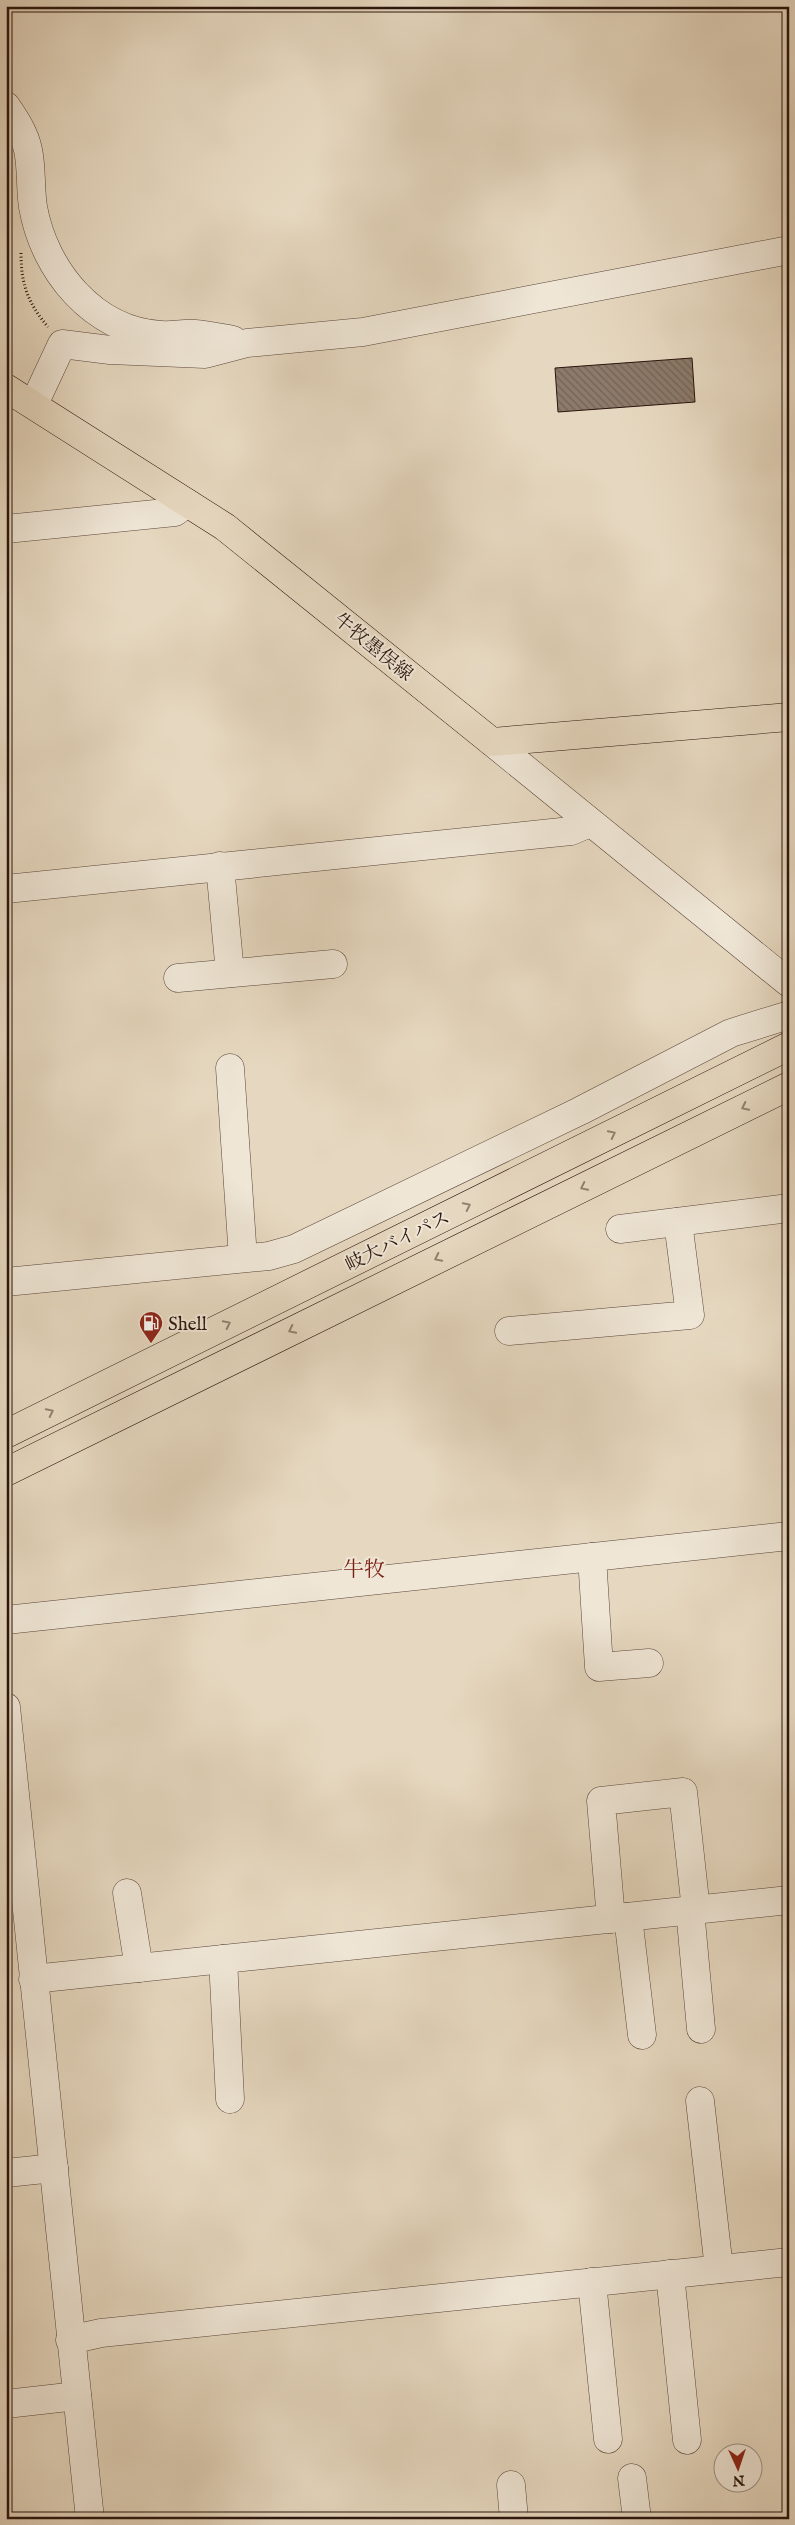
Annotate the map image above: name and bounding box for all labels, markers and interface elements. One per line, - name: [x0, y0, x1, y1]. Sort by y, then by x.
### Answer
- street label: 牛牧墨俣線: [328, 608, 417, 687]
- one-way arrow: [741, 1101, 750, 1111]
- one-way arrow: [607, 1129, 616, 1140]
- one-way arrow: [580, 1180, 589, 1190]
- one-way arrow: [461, 1202, 470, 1212]
- street label: 岐大バイパス: [342, 1206, 454, 1277]
- one-way arrow: [434, 1252, 443, 1263]
- fuel station icon: Shell: [138, 1310, 164, 1344]
- place label: Shell: [168, 1313, 208, 1337]
- one-way arrow: [222, 1320, 231, 1330]
- one-way arrow: [288, 1324, 297, 1334]
- one-way arrow: [45, 1408, 54, 1418]
- district label: 牛牧: [343, 1557, 385, 1584]
- north arrow: [712, 2442, 762, 2492]
- text: N: [732, 2471, 746, 2489]

